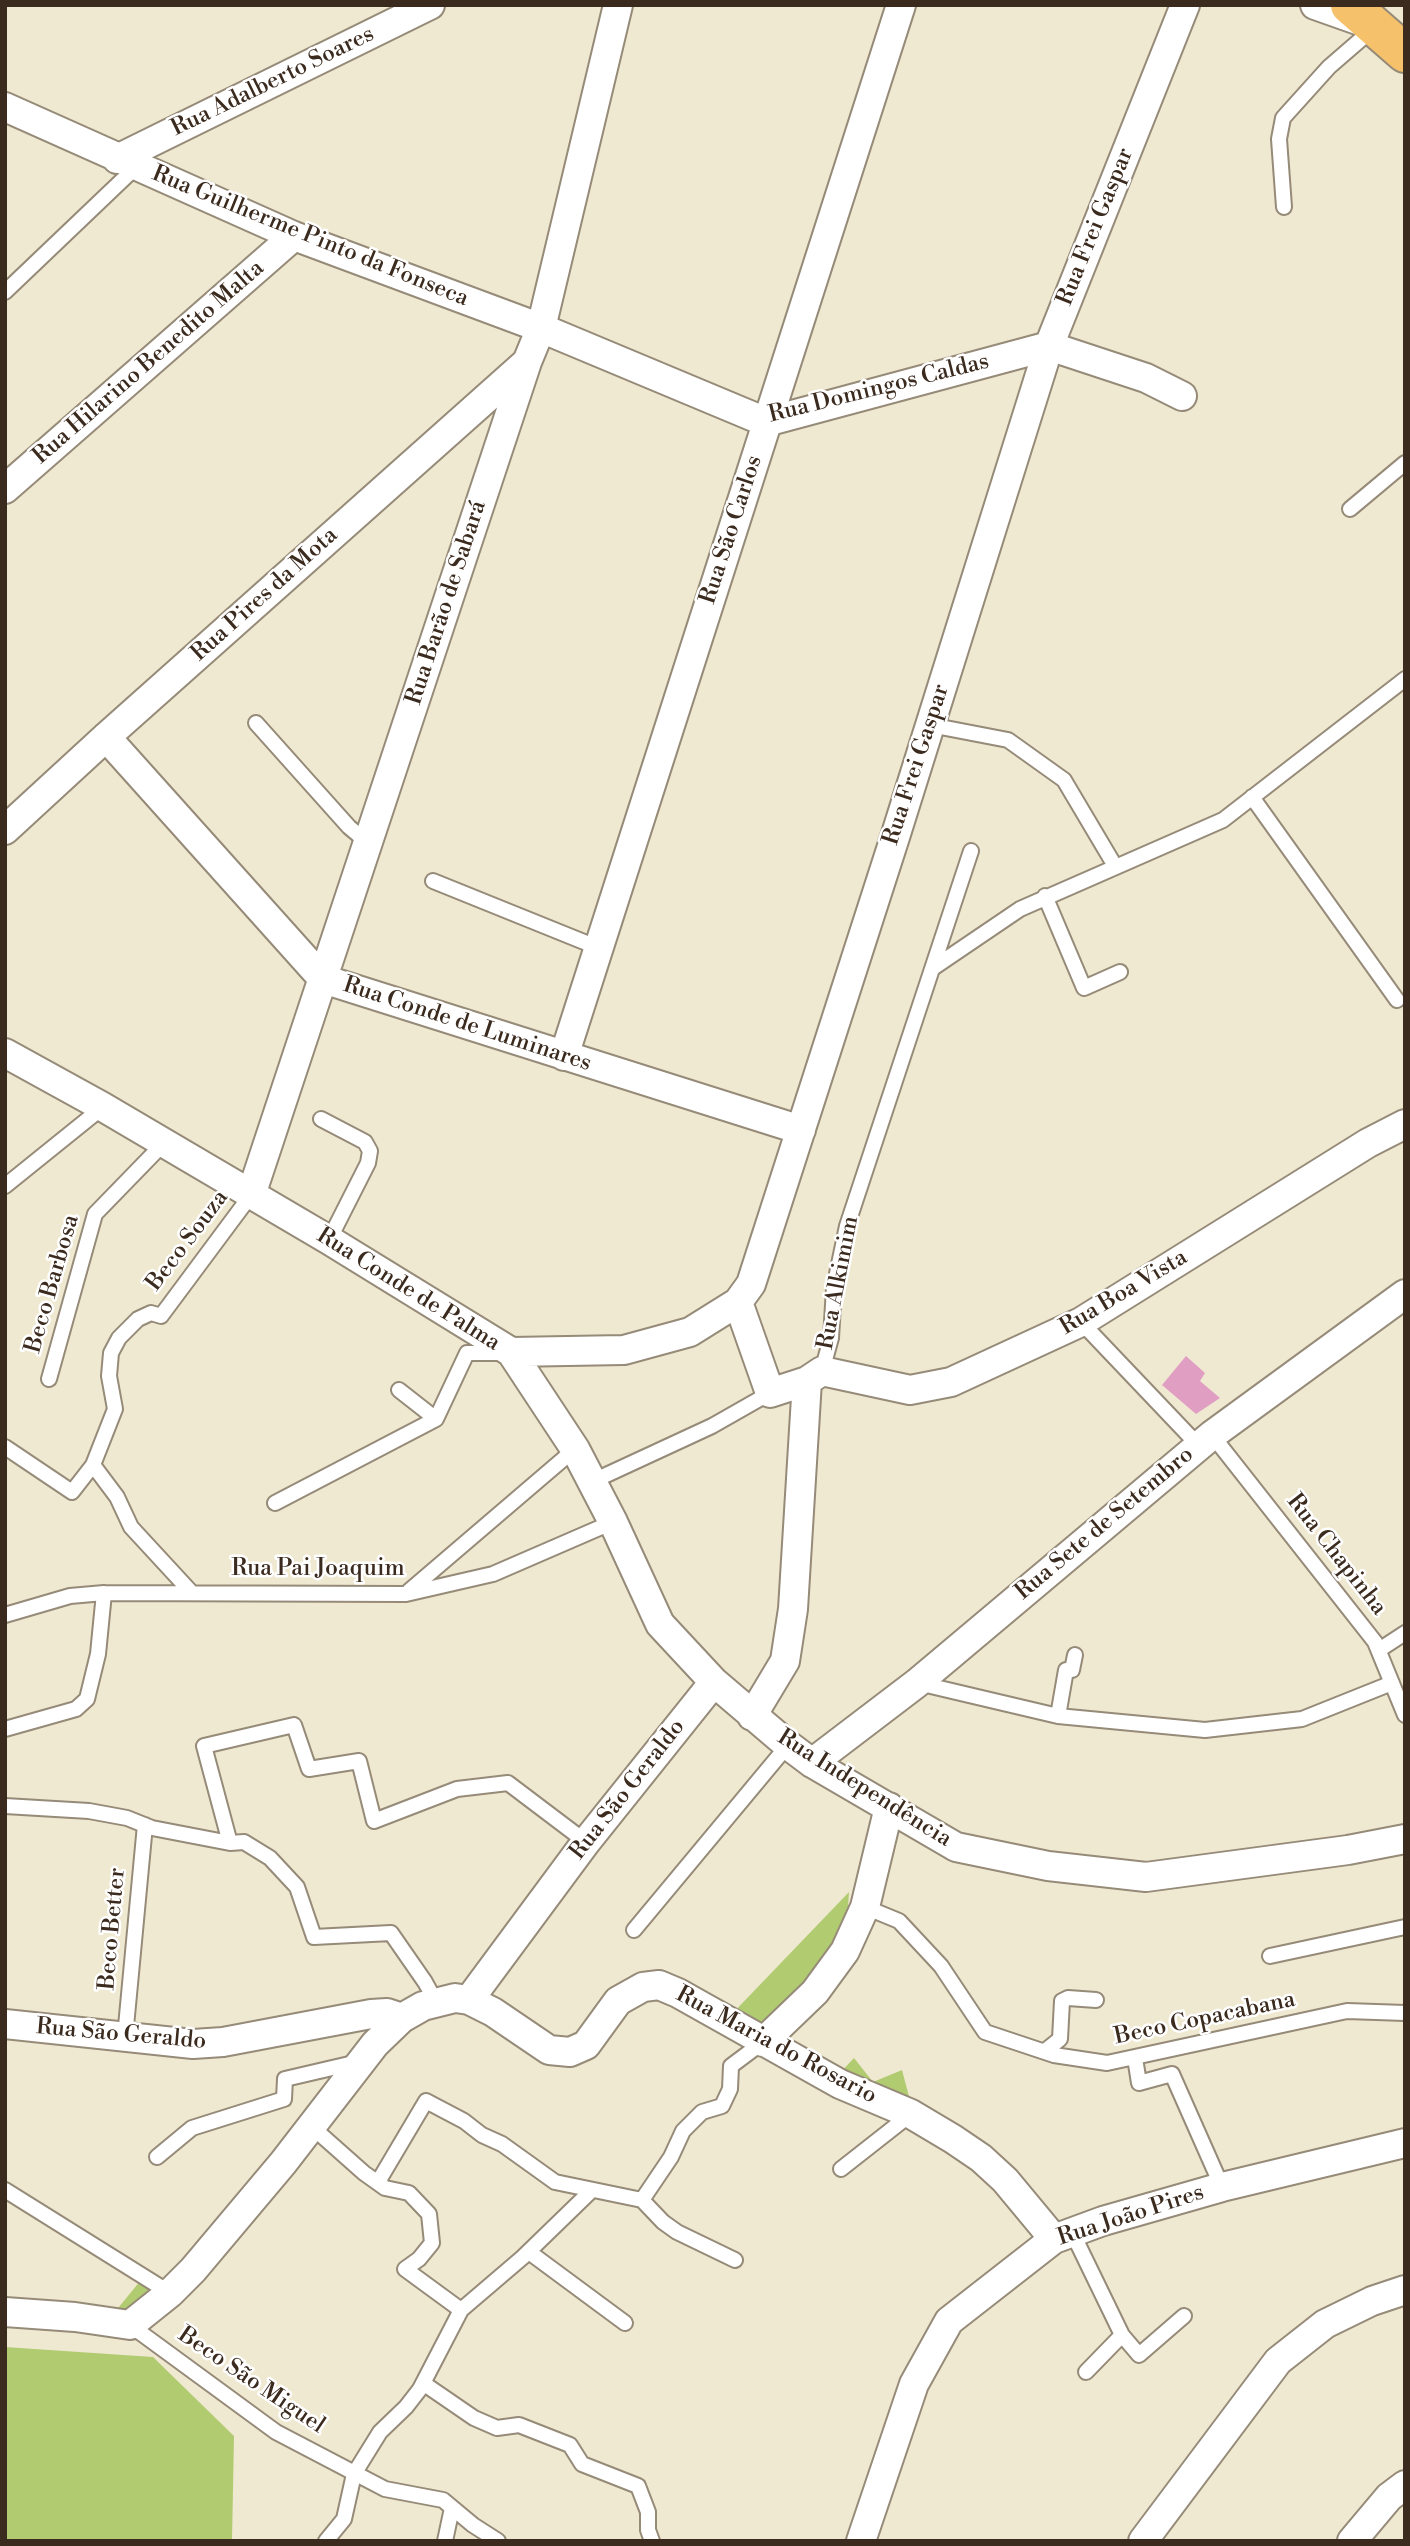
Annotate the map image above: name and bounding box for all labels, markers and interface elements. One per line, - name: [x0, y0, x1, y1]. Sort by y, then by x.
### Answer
- street label: Rua Adalberto Soares: [167, 21, 379, 143]
- street label: Rua Frei Gaspar: [1052, 144, 1140, 310]
- street label: Rua Guilherme Pinto da Fonseca: [148, 161, 472, 313]
- street label: Rua Hilarino Benedito Malta: [28, 255, 270, 471]
- street label: Rua Domingos Caldas: [766, 348, 992, 430]
- street label: Rua São Carlos: [695, 452, 769, 608]
- street label: Rua Barão de Sabará: [401, 498, 493, 708]
- street label: Rua Pires da Mota: [186, 522, 344, 668]
- street label: Rua Frei Gaspar: [878, 681, 956, 849]
- street label: Rua Conde de Luminares: [339, 972, 595, 1078]
- street label: Beco Souza: [141, 1185, 235, 1297]
- street label: Beco Barbosa: [20, 1212, 86, 1356]
- street label: Rua Alkimim: [813, 1214, 865, 1352]
- street label: Rua Conde de Palma: [311, 1222, 505, 1358]
- street label: Rua Boa Vista: [1055, 1244, 1193, 1342]
- street label: Rua Sete de Setembro: [1010, 1441, 1200, 1607]
- street label: Rua Chapinha: [1280, 1489, 1392, 1621]
- street label: Rua Pai Joaquim: [231, 1555, 405, 1583]
- street label: Rua São Geraldo: [565, 1714, 691, 1866]
- street label: Rua Independência: [772, 1724, 956, 1854]
- street label: Beco Better: [94, 1867, 132, 1991]
- street label: Rua Maria do Rosario: [671, 1981, 881, 2111]
- street label: Beco Copacabana: [1112, 1986, 1298, 2052]
- street label: Rua São Geraldo: [35, 2014, 207, 2056]
- street label: Rua João Pires: [1054, 2179, 1208, 2253]
- street label: Beco São Miguel: [172, 2322, 330, 2440]

